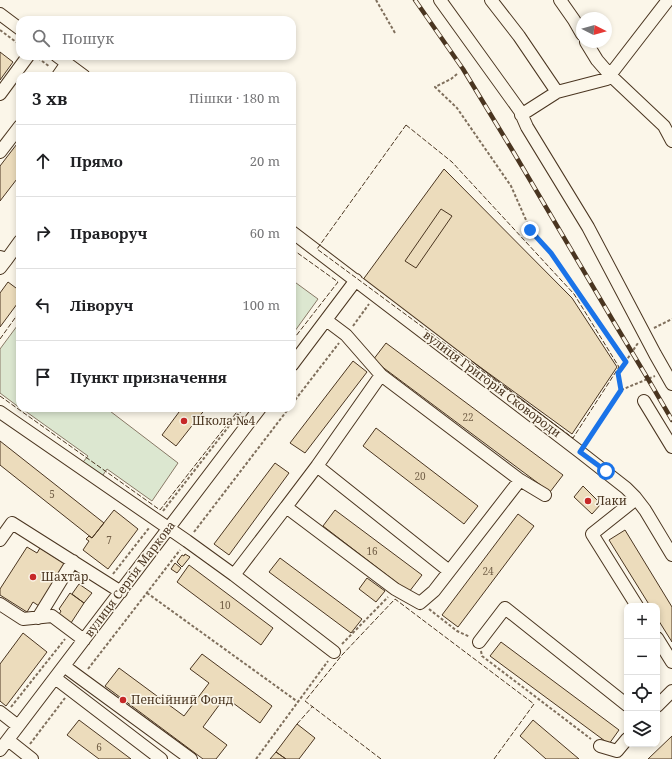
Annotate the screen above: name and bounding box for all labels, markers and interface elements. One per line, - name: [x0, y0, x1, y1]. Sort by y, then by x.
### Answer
- north arrow: [576, 12, 612, 48]
- search box: [16, 16, 296, 60]
- icon: search: [30, 27, 52, 49]
- text: Пошук: [62, 28, 114, 48]
- text: 3 хв: [32, 87, 67, 110]
- text: Пішки · 180 m: [189, 89, 280, 107]
- icon: ahead: [32, 150, 54, 172]
- text: Прямо: [70, 151, 123, 171]
- text: 20 m: [250, 152, 280, 170]
- route end: [521, 221, 539, 239]
- icon: right: [32, 222, 54, 244]
- text: Праворуч: [70, 223, 147, 243]
- text: 60 m: [250, 224, 280, 242]
- icon: left: [32, 294, 54, 316]
- text: Ліворуч: [70, 295, 133, 315]
- text: 100 m: [243, 296, 280, 314]
- street label: вулиця Григорія Сковороди: [420, 326, 565, 441]
- icon: arrive: [32, 366, 54, 388]
- text: Пункт призначення: [70, 367, 227, 387]
- house number: 22: [462, 410, 474, 424]
- place label: Школа №4: [192, 412, 256, 429]
- marker: Школа №4: [179, 416, 189, 426]
- route start: [597, 462, 615, 480]
- house number: 20: [414, 469, 426, 483]
- house number: 5: [49, 487, 55, 501]
- place label: Лаки: [596, 492, 627, 509]
- marker: Лаки: [583, 496, 593, 506]
- street label: вулиця Сергія Маркова: [80, 517, 179, 640]
- house number: 7: [106, 533, 112, 547]
- house number: 16: [366, 544, 378, 558]
- house number: 24: [482, 564, 494, 578]
- place label: Шахтар: [41, 568, 89, 585]
- marker: Шахтар: [28, 572, 38, 582]
- house number: 10: [219, 598, 231, 612]
- map controls: [624, 603, 660, 747]
- button: +: [624, 603, 660, 639]
- button: −: [624, 639, 660, 675]
- button: locate: [624, 675, 660, 711]
- place label: Пенсійний Фонд: [131, 691, 233, 708]
- marker: Пенсійний Фонд: [118, 695, 128, 705]
- button: layers: [624, 711, 660, 747]
- house number: 6: [96, 740, 102, 754]

